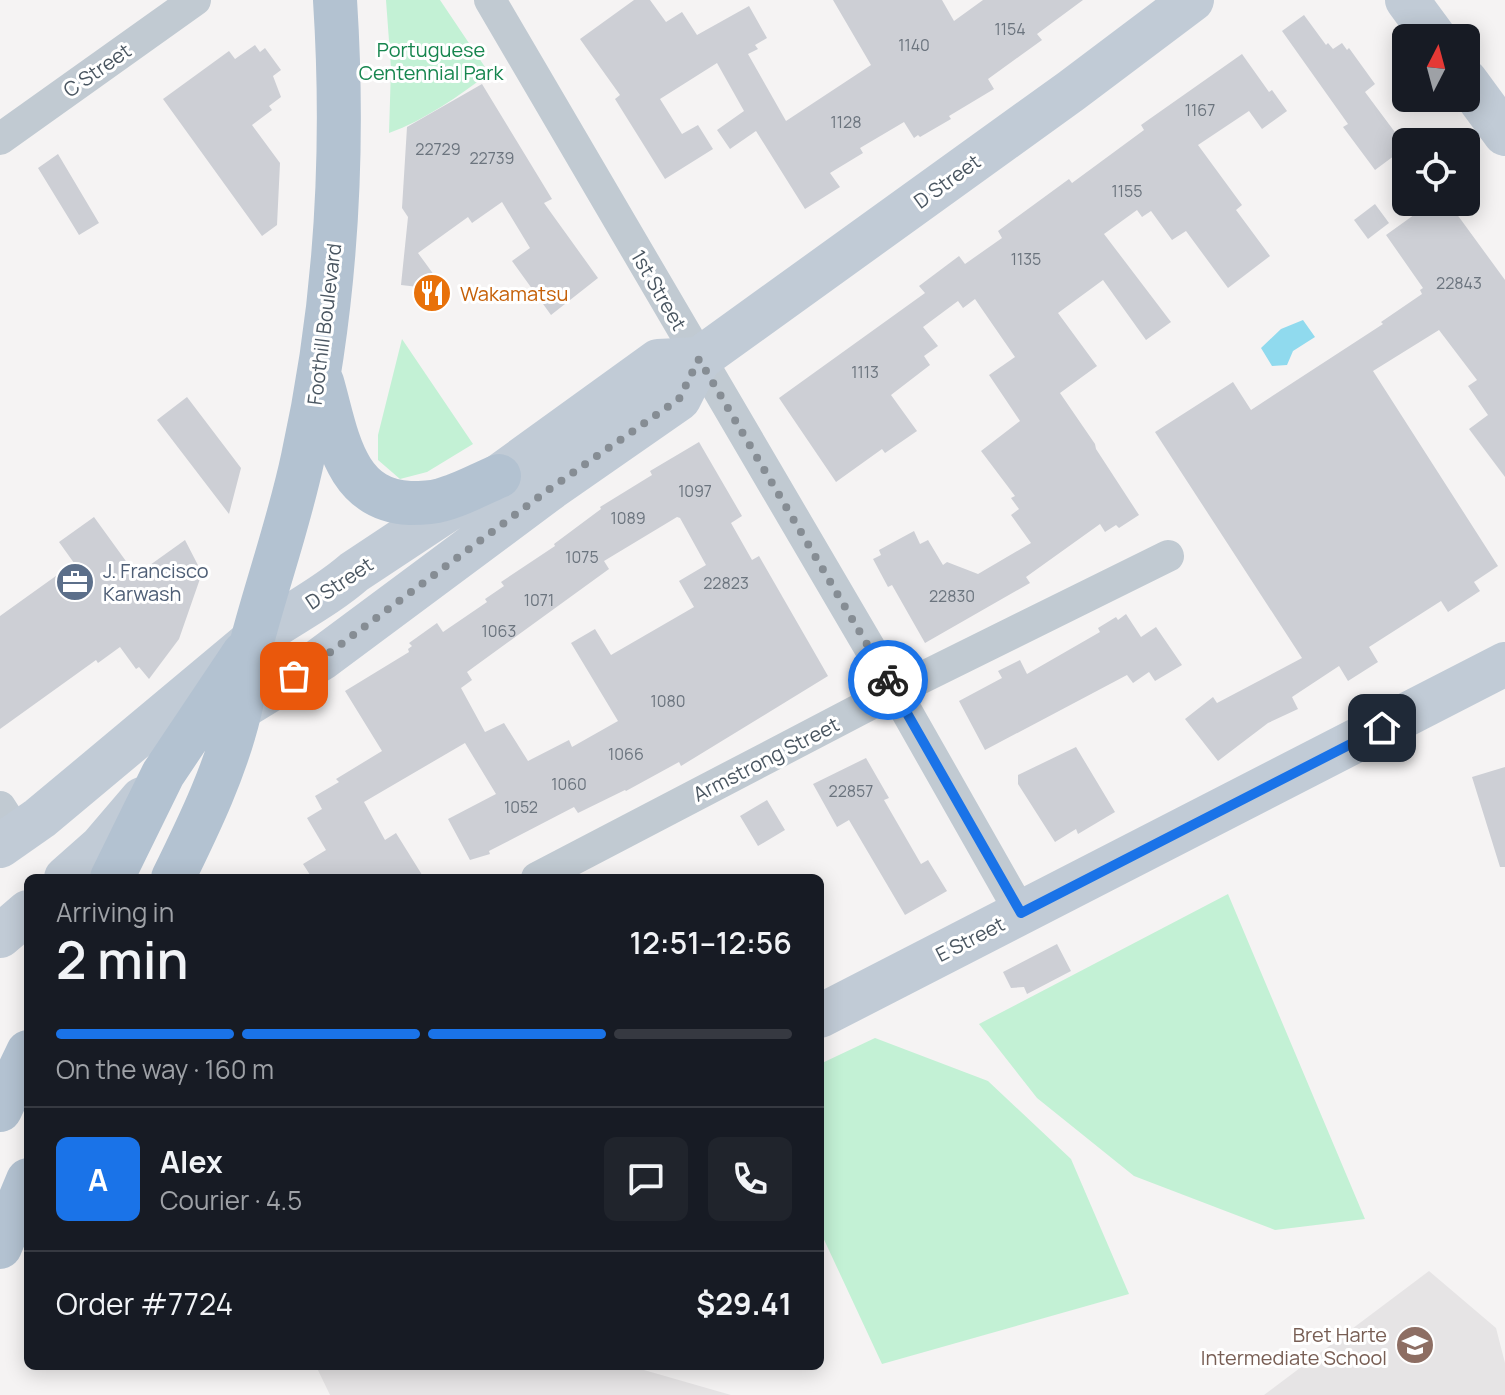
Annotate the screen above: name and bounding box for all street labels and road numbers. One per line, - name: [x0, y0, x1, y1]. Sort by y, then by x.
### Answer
- street label: C Street: [58, 37, 136, 103]
- street label: D Street: [908, 148, 986, 214]
- street label: Foothill Boulevard: [301, 242, 347, 406]
- street label: 1st Street: [625, 245, 693, 335]
- street label: D Street: [300, 551, 378, 615]
- street label: Armstrong Street: [688, 711, 844, 807]
- street label: E Street: [931, 910, 1009, 968]

